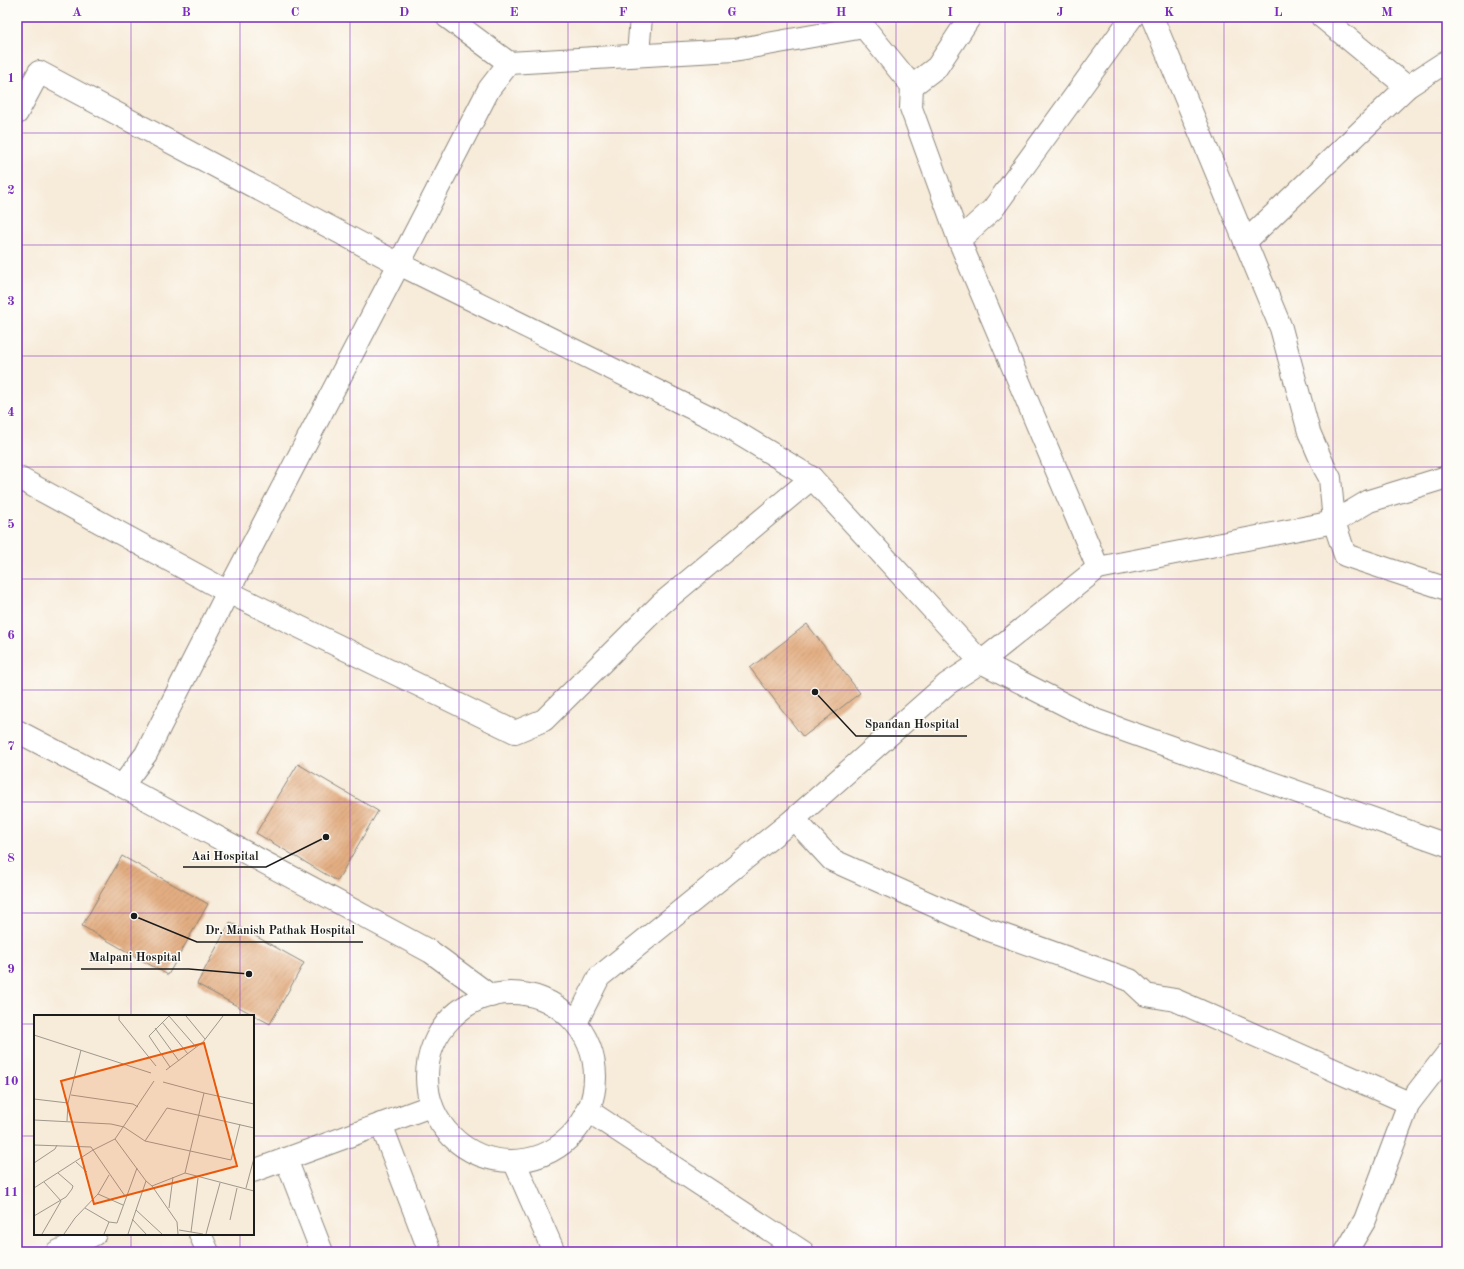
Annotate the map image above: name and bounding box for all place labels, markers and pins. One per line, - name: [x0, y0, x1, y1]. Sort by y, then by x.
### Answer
- callout: Spandan Hospital: [856, 712, 967, 736]
- callout: Aai Hospital: [183, 843, 266, 867]
- callout: Dr. Manish Pathak Hospital: [197, 918, 363, 942]
- callout: Malpani Hospital: [81, 945, 189, 969]

